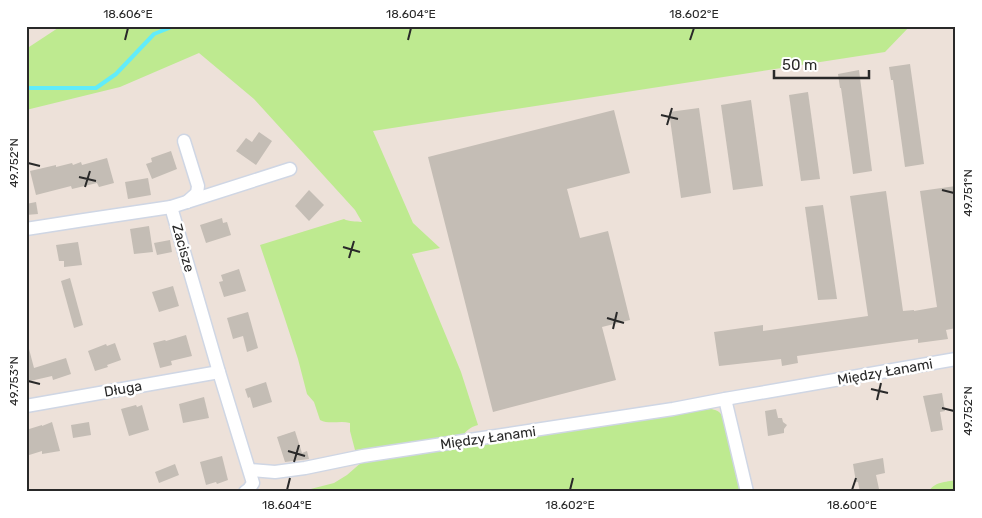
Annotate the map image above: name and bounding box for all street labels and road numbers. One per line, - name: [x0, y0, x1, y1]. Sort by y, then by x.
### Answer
- street label: Zacisze: [168, 222, 198, 274]
- street label: Między Łanami: [836, 355, 934, 389]
- street label: Długa: [103, 377, 143, 401]
- street label: Między Łanami: [439, 423, 537, 453]

